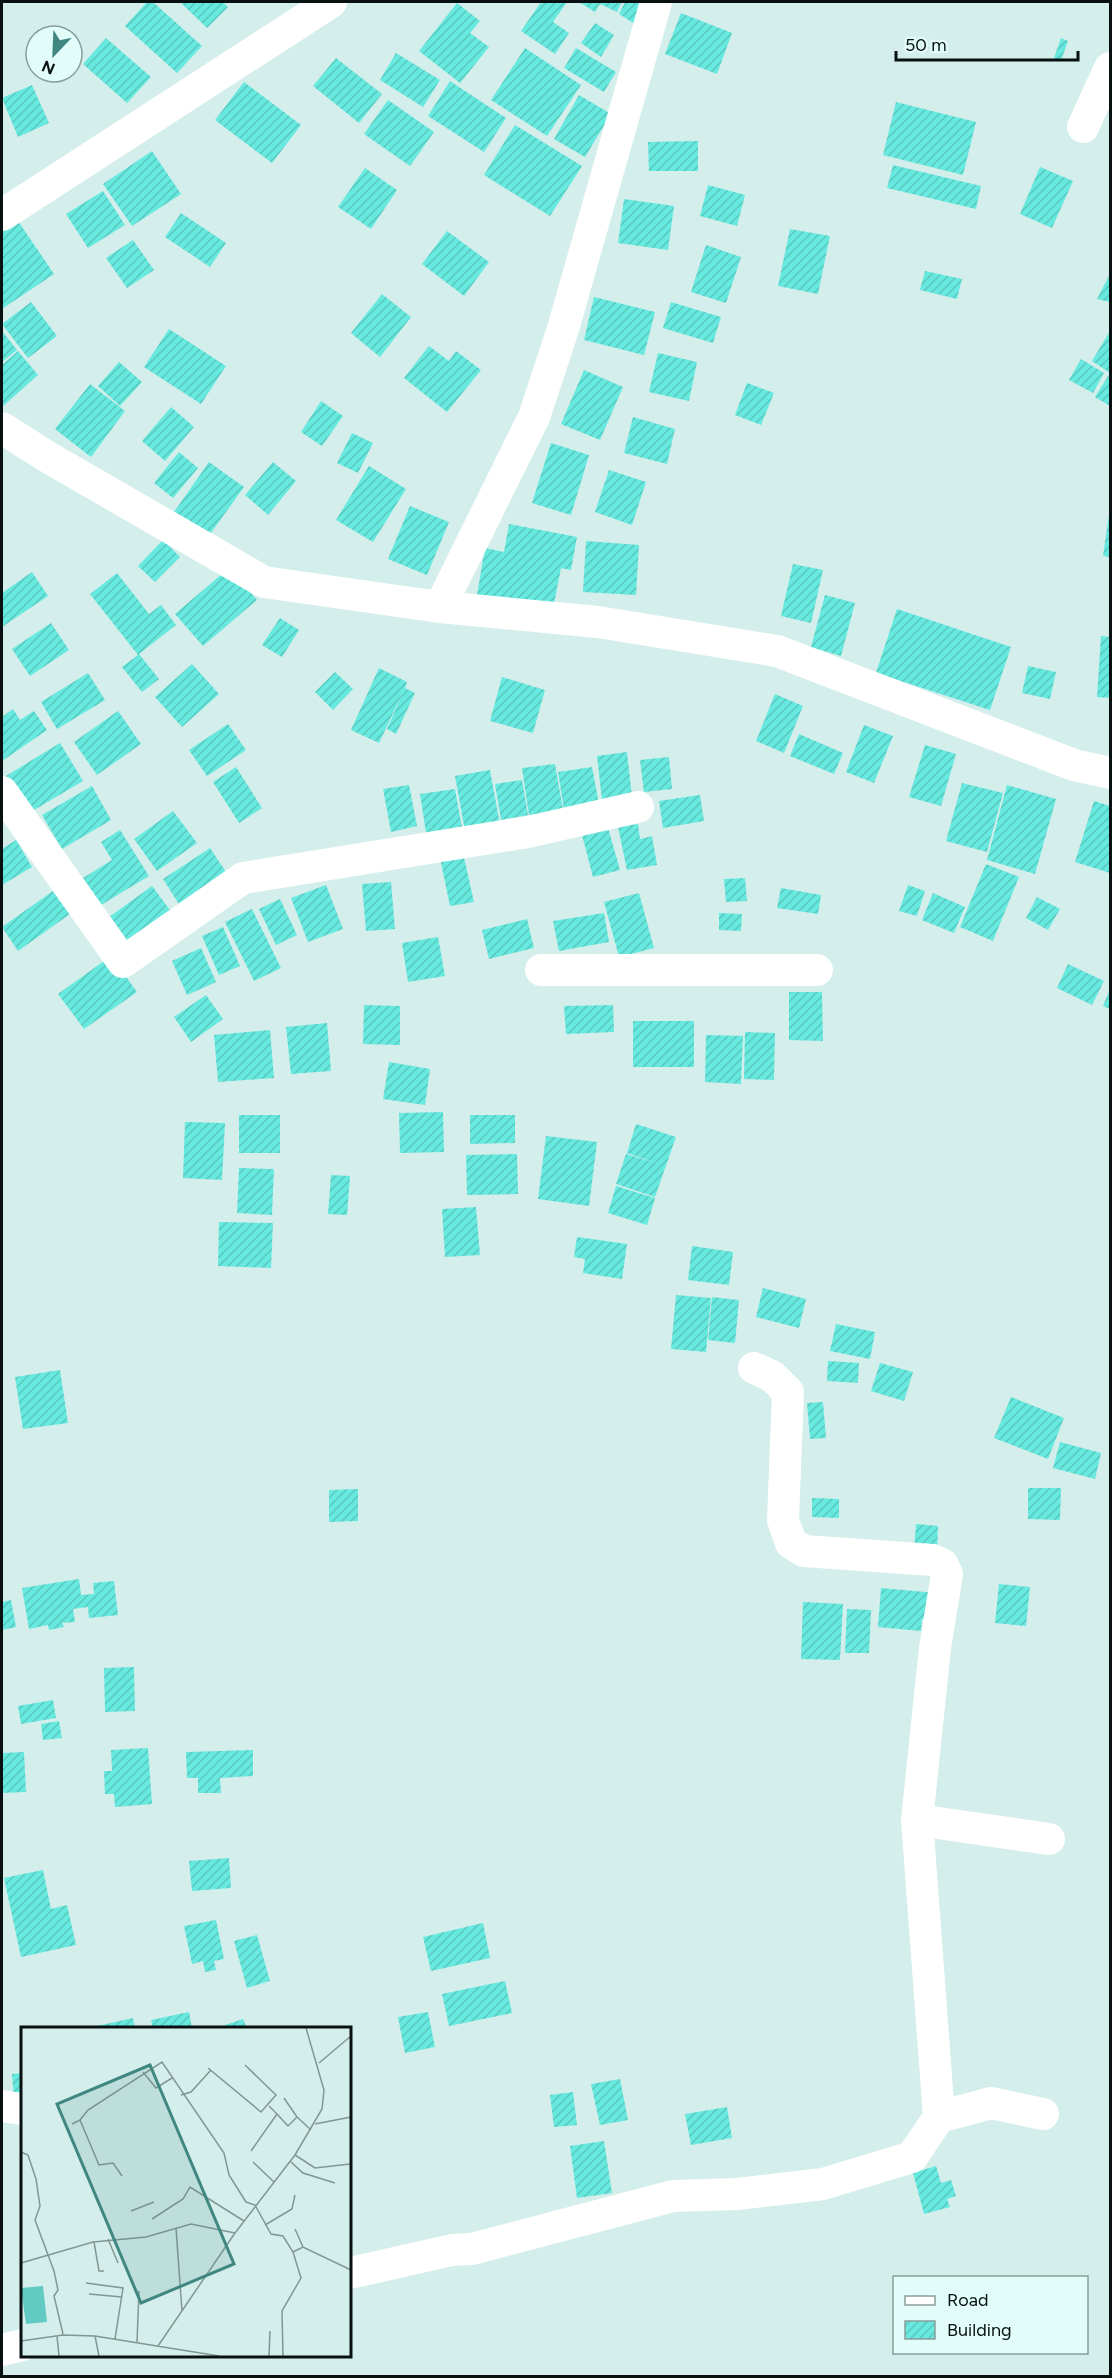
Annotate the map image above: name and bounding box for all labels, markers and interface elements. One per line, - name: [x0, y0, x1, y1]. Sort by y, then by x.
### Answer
- north arrow: [24, 24, 84, 84]
- scale bar: [896, 24, 1078, 62]
- text: 50 m: [905, 34, 947, 56]
- text: N: [39, 56, 58, 79]
- inset map: [21, 2027, 351, 2357]
- legend: [893, 2276, 1088, 2354]
- text: Road: [947, 2289, 988, 2311]
- text: Building: [947, 2319, 1012, 2341]

